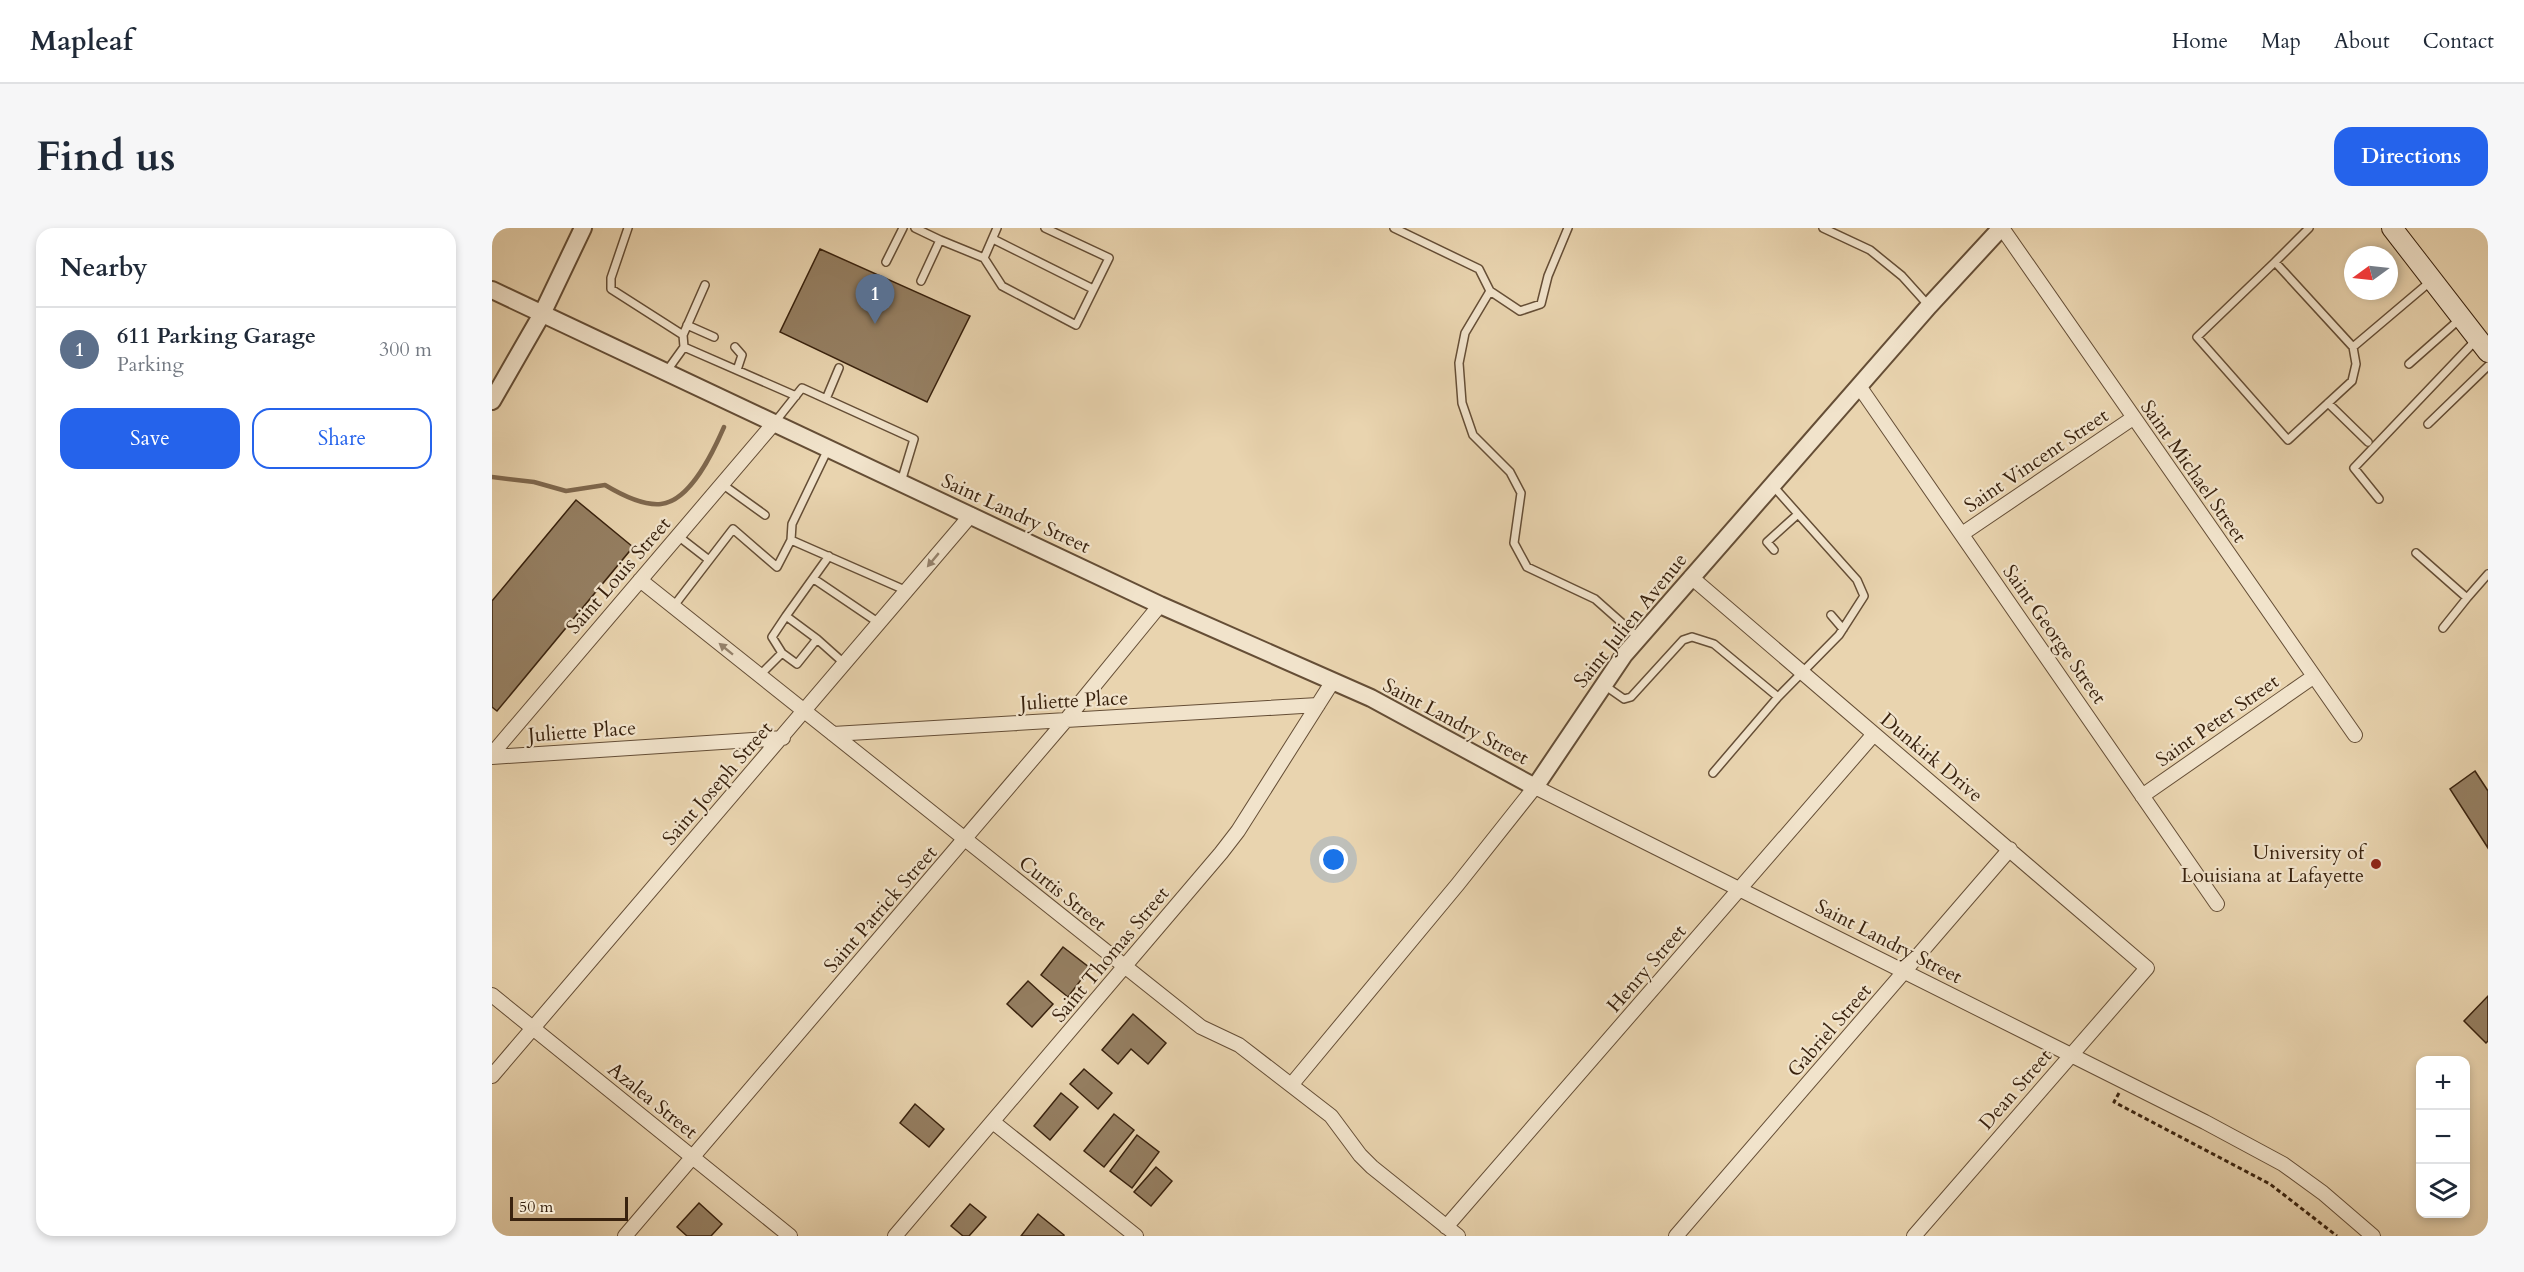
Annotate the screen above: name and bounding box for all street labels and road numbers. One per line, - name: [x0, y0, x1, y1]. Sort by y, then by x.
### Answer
- street label: Saint Michael Street: [2134, 395, 2253, 548]
- street label: Saint Vincent Street: [1959, 402, 2114, 519]
- street label: Saint Landry Street: [937, 467, 1095, 560]
- street label: Saint Louis Street: [560, 510, 677, 640]
- street label: Saint Julien Avenue: [1568, 547, 1693, 694]
- street label: Saint George Street: [1996, 559, 2113, 710]
- street label: Saint Peter Street: [2150, 668, 2285, 773]
- street label: Saint Landry Street: [1378, 672, 1534, 772]
- street label: Juliette Place: [1016, 684, 1129, 717]
- street label: Dunkirk Drive: [1874, 706, 1989, 808]
- street label: Juliette Place: [524, 714, 637, 749]
- street label: Saint Joseph Street: [656, 715, 779, 851]
- street label: Saint Patrick Street: [818, 839, 944, 979]
- street label: Curtis Street: [1013, 850, 1113, 938]
- street label: Saint Thomas Street: [1046, 880, 1176, 1028]
- street label: Saint Landry Street: [1811, 893, 1967, 990]
- street label: Henry Street: [1601, 918, 1693, 1018]
- street label: Gabriel Street: [1781, 977, 1878, 1083]
- street label: Dean Street: [1973, 1043, 2058, 1135]
- street label: Azalea Street: [602, 1056, 704, 1145]

